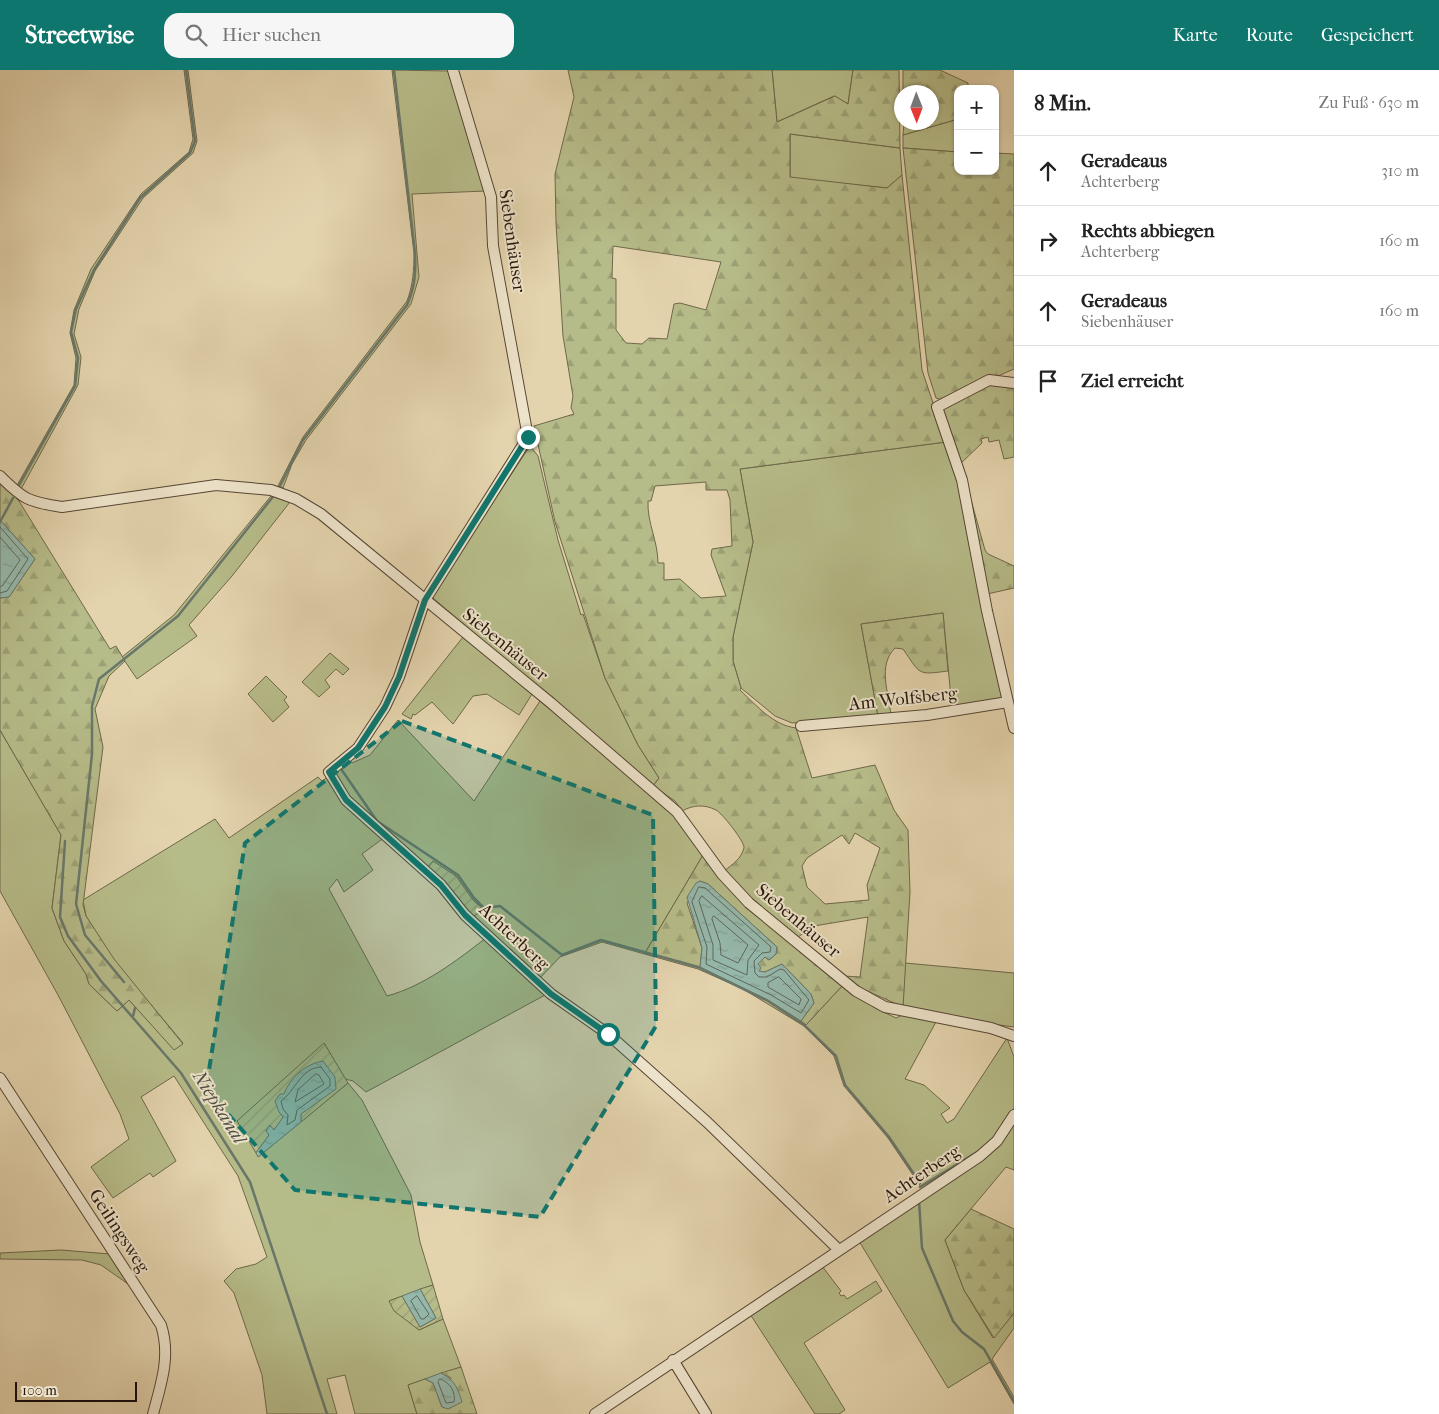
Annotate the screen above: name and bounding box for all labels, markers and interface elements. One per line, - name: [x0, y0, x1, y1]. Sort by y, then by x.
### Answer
- search box: [164, 13, 514, 58]
- text: Streetwise: [25, 21, 134, 49]
- icon: search: [182, 21, 210, 49]
- text: Hier suchen: [222, 24, 321, 46]
- text: Karte: [1173, 25, 1218, 46]
- text: Route: [1246, 25, 1293, 46]
- text: Gespeichert: [1321, 25, 1414, 46]
- north arrow: [894, 85, 939, 130]
- map controls: [954, 85, 999, 175]
- button: +: [954, 85, 999, 130]
- text: 8 Min.: [1034, 91, 1091, 115]
- text: Zu Fuß · 630 m: [1318, 93, 1419, 112]
- button: −: [954, 130, 999, 175]
- text: Geradeaus: [1081, 150, 1167, 172]
- icon: ahead: [1034, 157, 1062, 185]
- text: 310 m: [1381, 161, 1419, 180]
- text: Achterberg: [1081, 172, 1159, 191]
- street label: Siebenhäuser: [494, 188, 530, 294]
- text: Rechts abbiegen: [1081, 220, 1215, 242]
- icon: right: [1034, 227, 1062, 255]
- text: 160 m: [1379, 231, 1419, 250]
- text: Achterberg: [1081, 242, 1159, 261]
- text: Geradeaus: [1081, 290, 1167, 312]
- icon: ahead: [1034, 297, 1062, 325]
- text: 160 m: [1379, 301, 1419, 320]
- text: Siebenhäuser: [1081, 312, 1173, 331]
- icon: arrive: [1034, 367, 1062, 395]
- text: Ziel erreicht: [1081, 370, 1184, 392]
- route end: [517, 426, 540, 449]
- street label: Siebenhäuser: [458, 604, 552, 686]
- street label: Am Wolfsberg: [847, 683, 959, 715]
- street label: Siebenhäuser: [751, 880, 845, 963]
- street label: Achterberg: [474, 899, 554, 975]
- route start: [597, 1023, 620, 1046]
- water label: Niepkanal: [187, 1066, 251, 1150]
- street label: Achterberg: [879, 1140, 965, 1208]
- street label: Geilingsweg: [84, 1185, 154, 1277]
- scale bar: [15, 1379, 138, 1402]
- text: 100 m: [22, 1382, 57, 1399]

